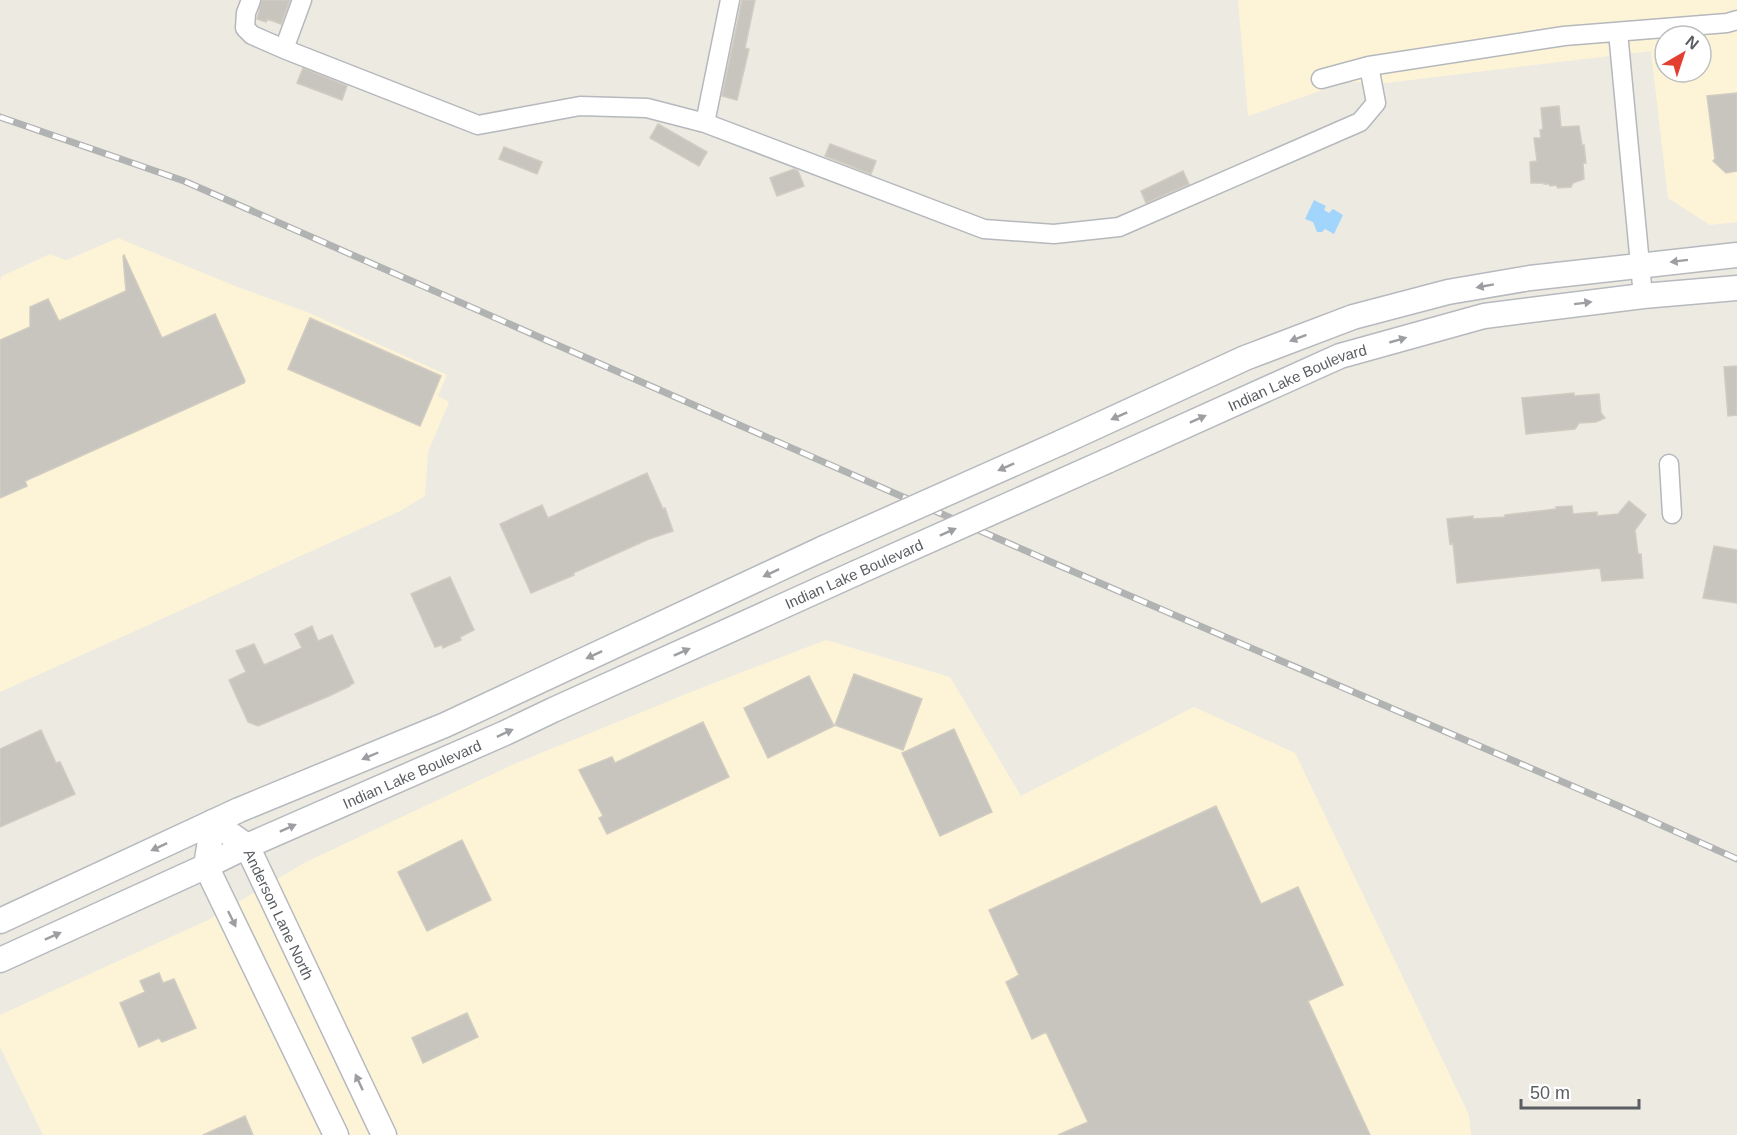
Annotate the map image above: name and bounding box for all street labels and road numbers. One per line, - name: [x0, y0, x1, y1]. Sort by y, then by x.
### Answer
- street label: Indian Lake Boulevard: [1225, 341, 1368, 414]
- street label: Indian Lake Boulevard: [782, 536, 926, 612]
- street label: Indian Lake Boulevard: [340, 736, 484, 812]
- street label: Anderson Lane North: [241, 846, 318, 982]

